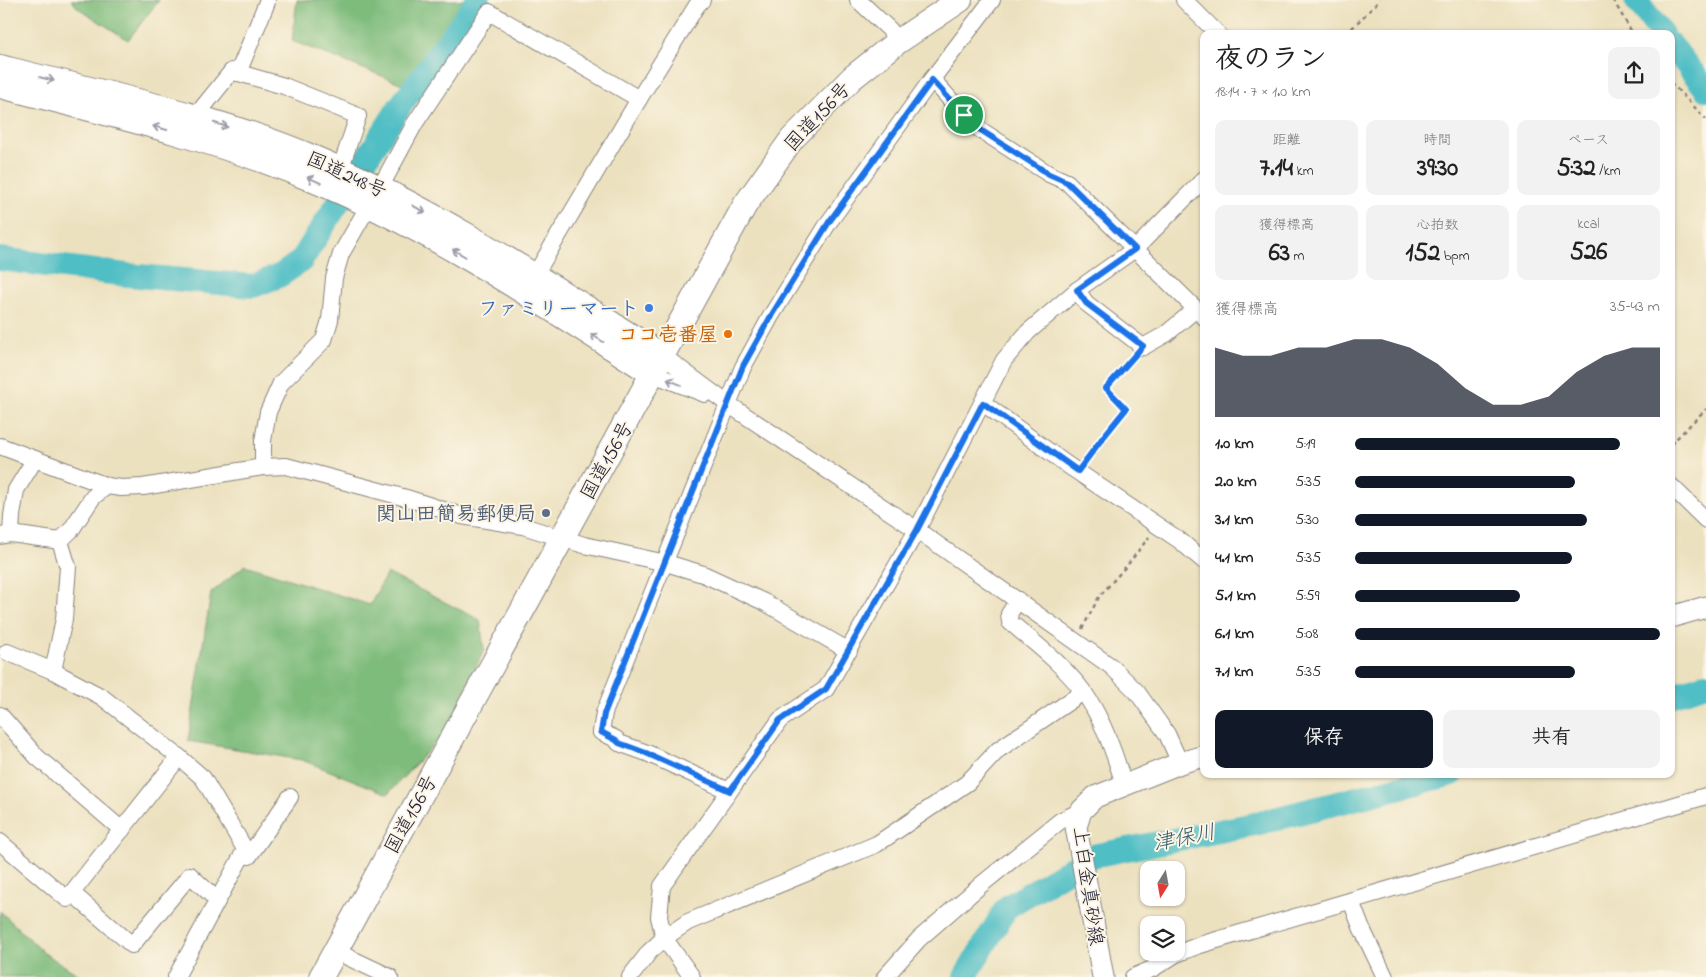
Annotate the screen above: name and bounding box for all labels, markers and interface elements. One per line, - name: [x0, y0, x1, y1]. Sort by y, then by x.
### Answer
- text: 夜のラン: [1215, 40, 1327, 81]
- button: share: [1608, 47, 1660, 99]
- one-way arrow: [39, 75, 55, 84]
- street label: 国道156号: [779, 76, 859, 159]
- text: 18:14 · 7 × 1.0 km: [1215, 80, 1311, 104]
- pin: [943, 94, 985, 136]
- icon: arrive: [950, 101, 978, 129]
- one-way arrow: [213, 121, 229, 131]
- one-way arrow: [153, 122, 169, 132]
- text: 距離: [1273, 130, 1301, 151]
- text: 時間: [1424, 130, 1452, 151]
- text: ペース: [1568, 130, 1609, 151]
- street label: 国道248号: [301, 146, 391, 207]
- text: 7.14: [1259, 151, 1293, 187]
- text: 39:30: [1417, 151, 1458, 187]
- text: 5:32: [1556, 151, 1596, 187]
- text: km: [1293, 161, 1314, 182]
- text: /km: [1596, 161, 1621, 182]
- one-way arrow: [307, 175, 322, 185]
- one-way arrow: [411, 204, 426, 214]
- text: kcal: [1577, 214, 1600, 235]
- text: 獲得標高: [1259, 215, 1315, 236]
- text: 心拍数: [1417, 215, 1459, 236]
- text: 526: [1570, 235, 1607, 271]
- text: 63: [1269, 236, 1290, 272]
- text: 152: [1405, 236, 1440, 272]
- text: m: [1290, 246, 1304, 267]
- text: bpm: [1440, 246, 1470, 267]
- one-way arrow: [452, 248, 466, 258]
- text: 35–43 m: [1610, 295, 1660, 319]
- place label: ファミリーマート: [478, 296, 639, 325]
- text: 獲得標高: [1215, 298, 1279, 322]
- marker: ファミリーマート: [643, 302, 655, 314]
- place label: ココ壱番屋: [618, 322, 718, 351]
- marker: ココ壱番屋: [722, 328, 734, 340]
- one-way arrow: [591, 333, 605, 343]
- one-way arrow: [667, 377, 683, 386]
- street label: 国道156号: [575, 416, 642, 506]
- text: 1.0 km: [1215, 432, 1254, 456]
- text: 5:19: [1295, 432, 1315, 456]
- text: 2.0 km: [1215, 470, 1257, 494]
- text: 5:35: [1295, 470, 1321, 494]
- place label: 関山田簡易郵便局: [376, 501, 536, 530]
- marker: 関山田簡易郵便局: [540, 507, 552, 519]
- text: 3.1 km: [1215, 508, 1253, 532]
- text: 5:30: [1295, 508, 1319, 532]
- text: 4.1 km: [1215, 546, 1253, 570]
- text: 5:35: [1295, 546, 1321, 570]
- text: 5.1 km: [1215, 584, 1256, 608]
- text: 5:59: [1295, 584, 1319, 608]
- text: 6.1 km: [1215, 622, 1254, 646]
- text: 5:08: [1295, 622, 1318, 646]
- text: 7.1 km: [1215, 660, 1253, 684]
- text: 5:35: [1295, 660, 1321, 684]
- button: 保存: [1215, 710, 1433, 768]
- button: 共有: [1443, 710, 1660, 768]
- street label: 国道156号: [379, 770, 446, 860]
- water label: 津保川: [1151, 818, 1218, 860]
- street label: 上白金真砂線: [1064, 825, 1109, 948]
- north arrow: [1140, 861, 1185, 906]
- map controls: [1140, 861, 1185, 961]
- button: layers: [1140, 916, 1185, 961]

